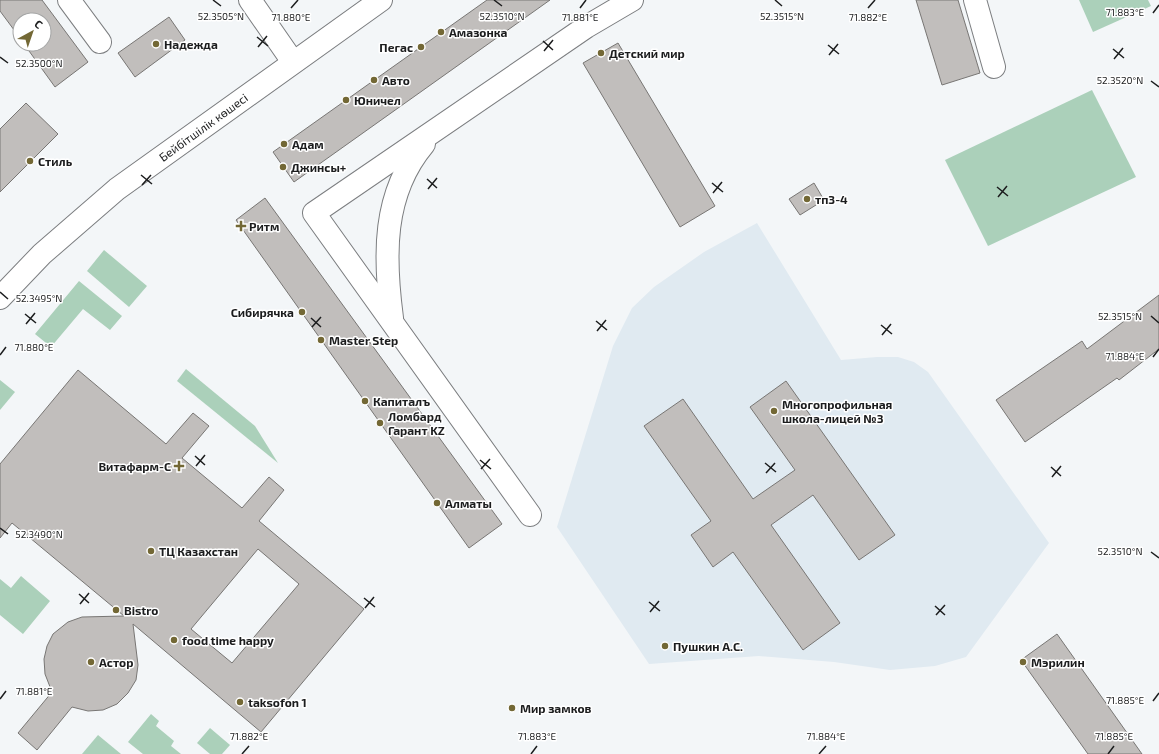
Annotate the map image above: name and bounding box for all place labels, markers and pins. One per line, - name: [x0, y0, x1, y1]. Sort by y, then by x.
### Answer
- place label: Амазонка: [449, 25, 507, 39]
- marker: Амазонка: [436, 27, 446, 37]
- place label: Надежда: [164, 37, 218, 51]
- marker: Надежда: [151, 39, 161, 49]
- place label: Пегас: [379, 40, 413, 54]
- marker: Пегас: [416, 42, 426, 52]
- place label: Детский мир: [609, 46, 685, 60]
- marker: Детский мир: [596, 48, 606, 58]
- place label: Авто: [382, 73, 410, 87]
- marker: Авто: [369, 75, 379, 85]
- place label: Юничел: [354, 93, 401, 107]
- marker: Юничел: [341, 95, 351, 105]
- place label: Адам: [292, 137, 324, 151]
- marker: Адам: [279, 139, 289, 149]
- place label: Стиль: [38, 154, 73, 168]
- marker: Стиль: [25, 156, 35, 166]
- place label: Джинсы+: [291, 160, 346, 174]
- marker: Джинсы+: [278, 162, 288, 172]
- place label: тп3-4: [815, 192, 848, 206]
- marker: тп3-4: [802, 194, 812, 204]
- place label: Ритм: [249, 219, 279, 233]
- marker: Ритм: [236, 221, 246, 231]
- place label: Сибирячка: [231, 305, 294, 319]
- marker: Сибирячка: [297, 307, 307, 317]
- place label: Master Step: [329, 333, 398, 347]
- marker: Master Step: [316, 335, 326, 345]
- place label: Капиталъ: [373, 394, 430, 408]
- marker: Капиталъ: [360, 396, 370, 406]
- place label: Многопрофильная школа-лицей №3: [782, 397, 893, 425]
- marker: Многопрофильная школа-лицей №3: [769, 406, 779, 416]
- place label: Ломбард Гарант KZ: [388, 409, 445, 437]
- marker: Ломбард Гарант KZ: [375, 418, 385, 428]
- place label: Витафарм-С: [98, 459, 171, 473]
- marker: Витафарм-С: [174, 461, 184, 471]
- place label: Алматы: [445, 496, 492, 510]
- marker: Алматы: [432, 498, 442, 508]
- place label: ТЦ Казахстан: [159, 544, 238, 558]
- marker: ТЦ Казахстан: [146, 546, 156, 556]
- place label: Bistro: [124, 603, 158, 617]
- marker: Bistro: [111, 605, 121, 615]
- place label: food time happy: [182, 633, 274, 648]
- marker: food time happy: [169, 635, 179, 645]
- place label: Пушкин А.С.: [673, 639, 743, 653]
- marker: Пушкин А.С.: [660, 641, 670, 651]
- place label: Астор: [99, 655, 133, 669]
- place label: Мэрилин: [1031, 655, 1085, 669]
- marker: Астор: [86, 657, 96, 667]
- marker: Мэрилин: [1018, 657, 1028, 667]
- place label: taksofon 1: [248, 695, 307, 709]
- marker: taksofon 1: [235, 697, 245, 707]
- place label: Мир замков: [520, 701, 591, 715]
- marker: Мир замков: [507, 703, 517, 713]

